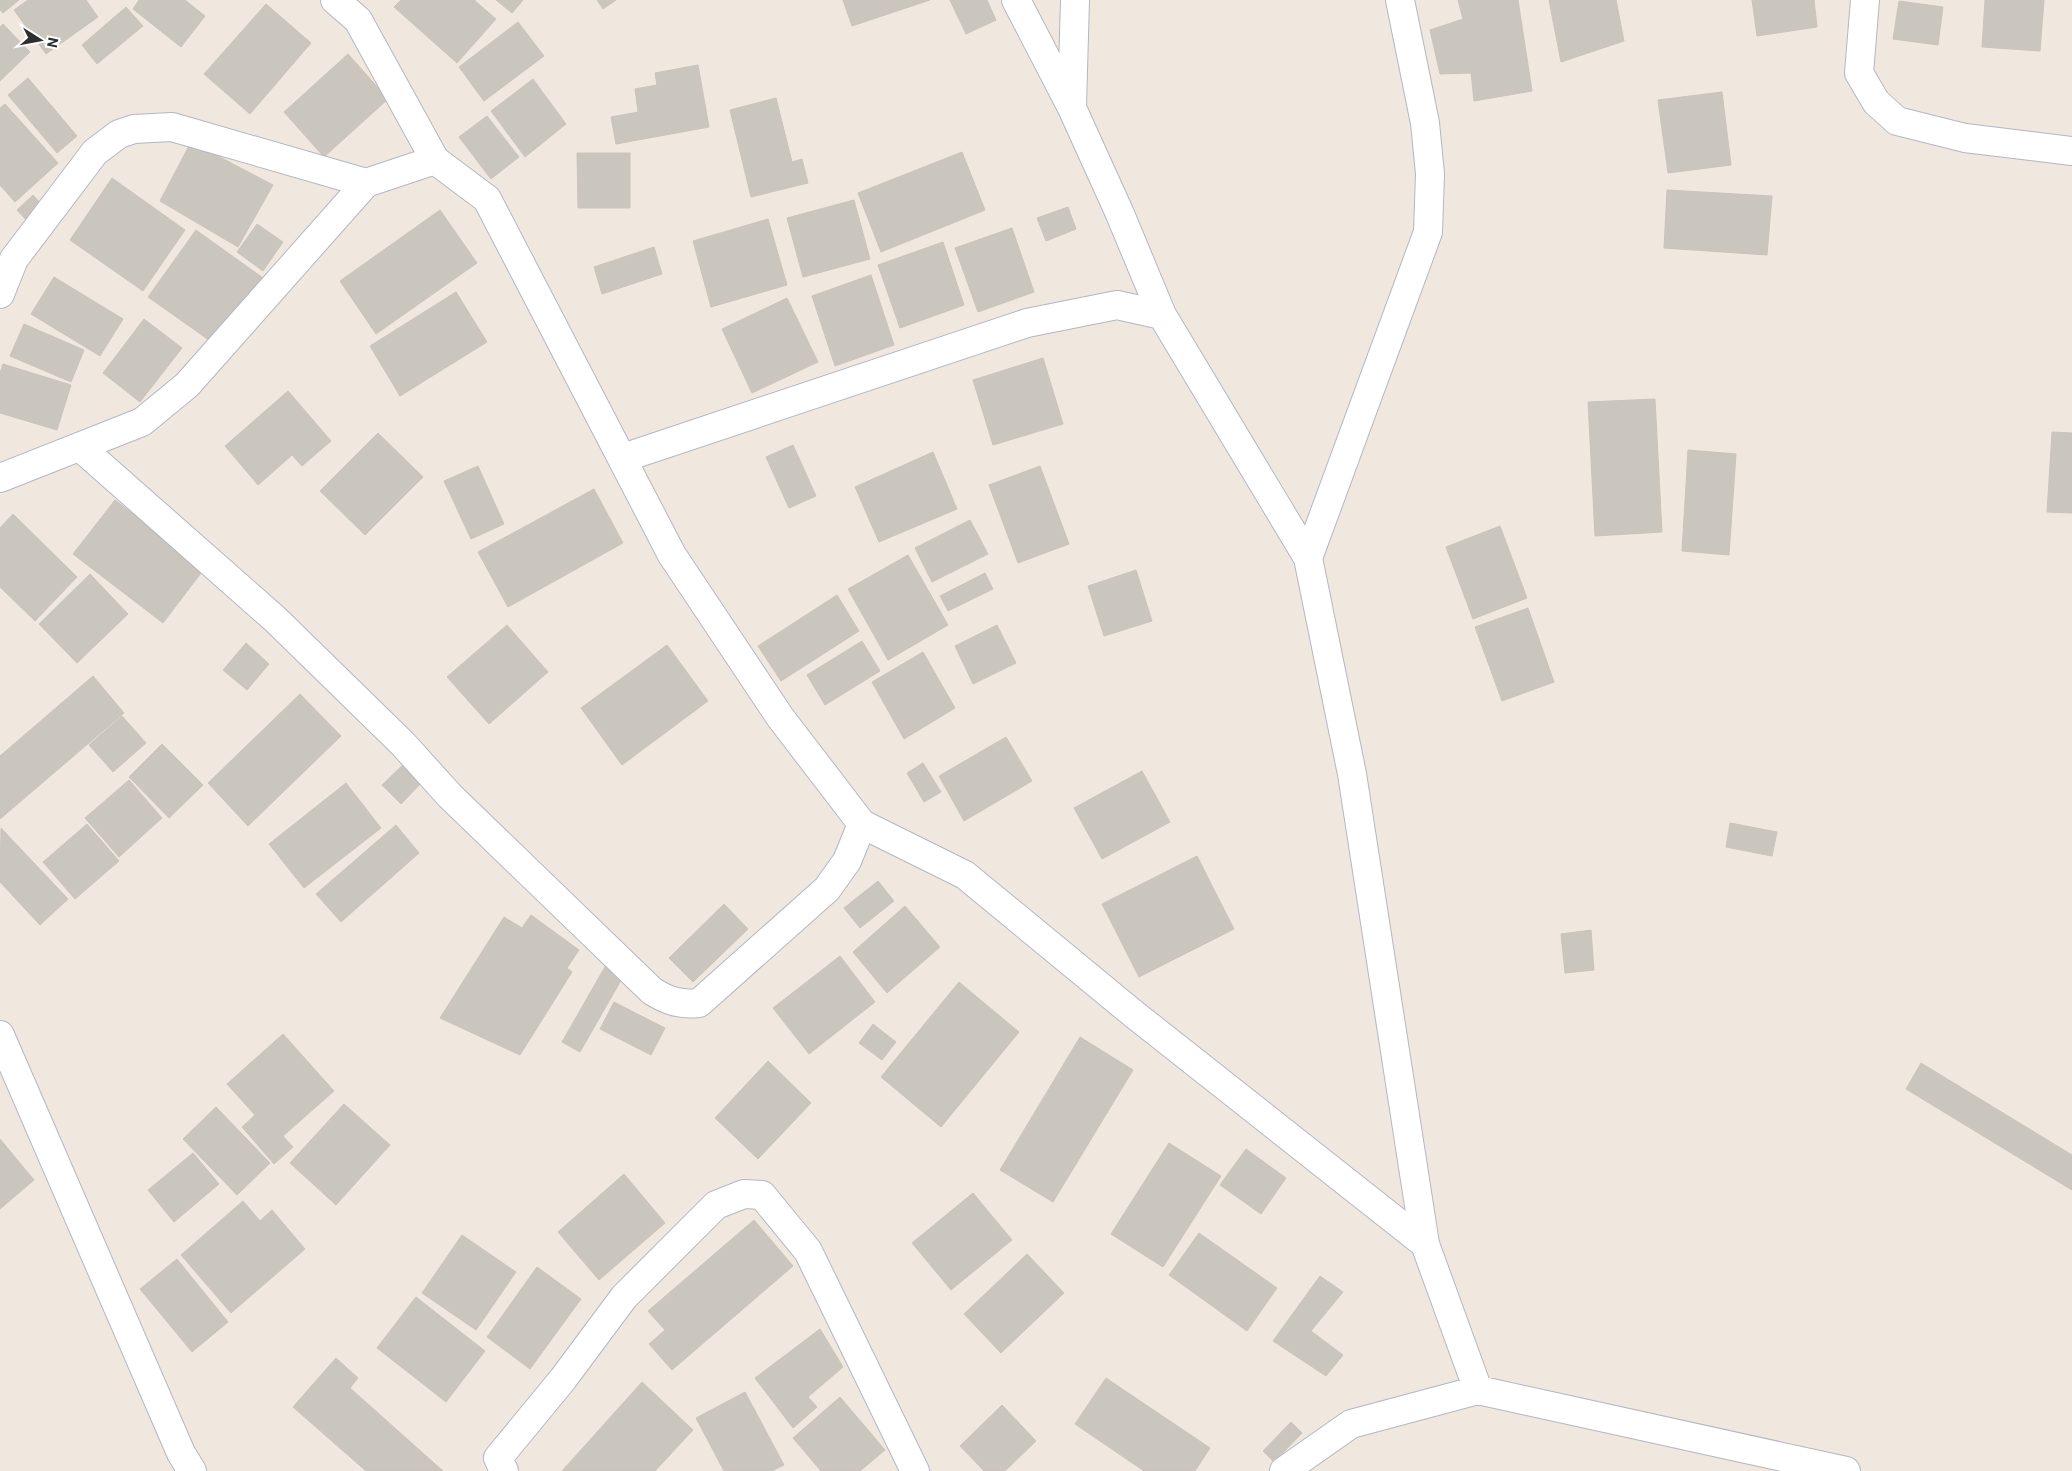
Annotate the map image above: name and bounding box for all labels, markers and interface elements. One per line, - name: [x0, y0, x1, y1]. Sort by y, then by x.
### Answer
- north arrow: [15, 15, 65, 65]
- text: N: [44, 36, 62, 49]

